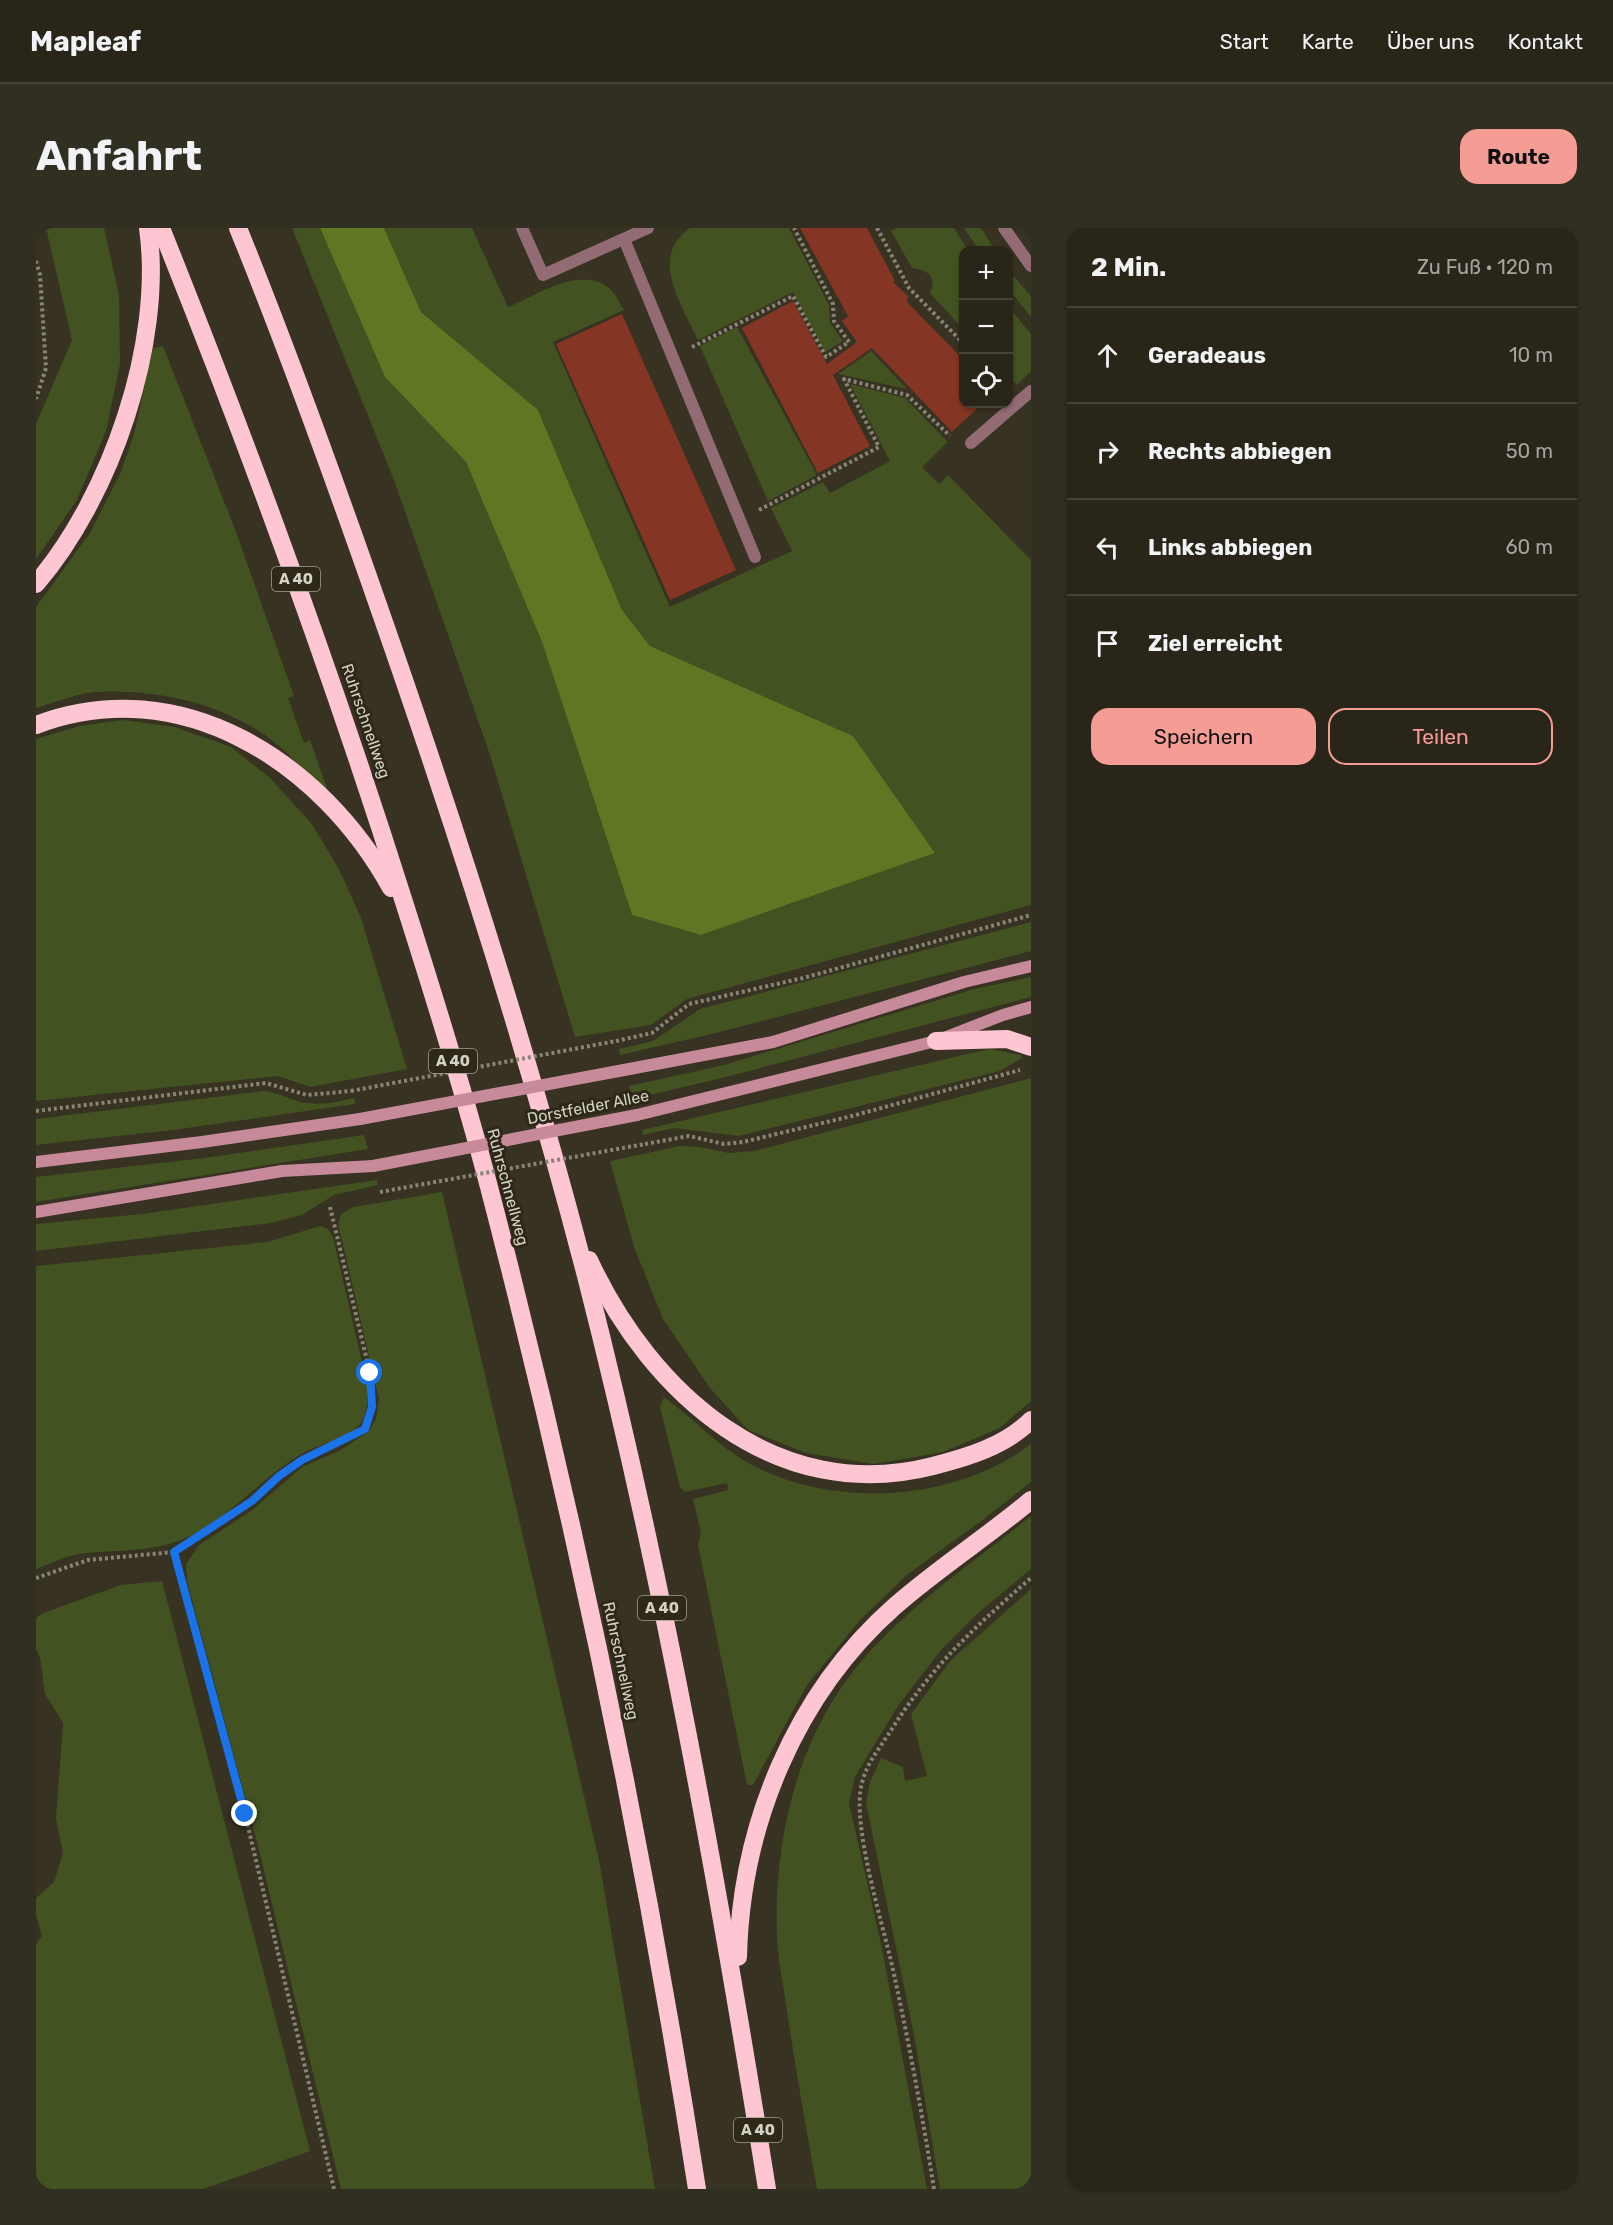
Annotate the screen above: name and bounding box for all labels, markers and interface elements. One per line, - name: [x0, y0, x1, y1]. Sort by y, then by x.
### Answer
- text: Mapleaf: [30, 25, 141, 58]
- text: Start: [1220, 29, 1269, 54]
- text: Karte: [1302, 29, 1354, 54]
- text: Über uns: [1387, 29, 1475, 54]
- text: Kontakt: [1508, 29, 1583, 54]
- button: Route: [1460, 129, 1577, 184]
- text: Anfahrt: [36, 131, 202, 181]
- map controls: [959, 246, 1013, 408]
- button: +: [959, 246, 1013, 300]
- text: 2 Min.: [1091, 252, 1167, 283]
- text: Zu Fuß · 120 m: [1417, 255, 1553, 279]
- button: −: [959, 300, 1013, 354]
- icon: ahead: [1091, 339, 1124, 372]
- text: Geradeaus: [1148, 342, 1266, 369]
- text: 10 m: [1509, 343, 1553, 367]
- button: locate: [959, 354, 1013, 408]
- icon: right: [1091, 435, 1124, 468]
- text: Rechts abbiegen: [1148, 438, 1332, 465]
- text: 50 m: [1506, 439, 1553, 463]
- icon: left: [1091, 531, 1124, 564]
- text: Links abbiegen: [1148, 534, 1312, 561]
- text: 60 m: [1506, 535, 1553, 559]
- road number: A 40: [272, 567, 320, 591]
- icon: arrive: [1091, 627, 1124, 660]
- text: Ziel erreicht: [1148, 630, 1282, 657]
- street label: Ruhrschnellweg: [337, 661, 395, 781]
- button: Speichern: [1091, 708, 1316, 765]
- button: Teilen: [1328, 708, 1553, 765]
- road number: A 40: [429, 1049, 477, 1073]
- street label: Dorstfelder Allee: [525, 1086, 651, 1128]
- street label: Ruhrschnellweg: [483, 1126, 533, 1248]
- route start: [356, 1359, 382, 1385]
- road number: A 40: [638, 1596, 686, 1620]
- street label: Ruhrschnellweg: [599, 1600, 643, 1722]
- route end: [231, 1800, 257, 1826]
- road number: A 40: [734, 2118, 782, 2142]

